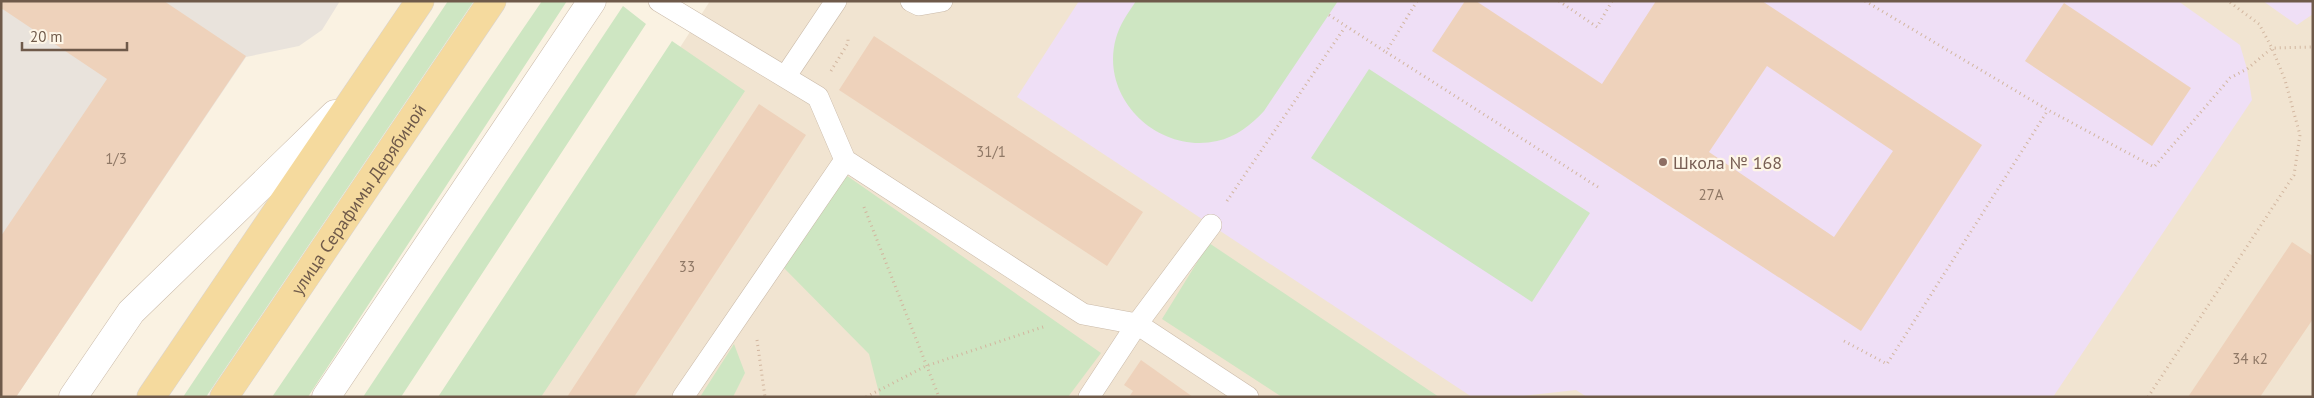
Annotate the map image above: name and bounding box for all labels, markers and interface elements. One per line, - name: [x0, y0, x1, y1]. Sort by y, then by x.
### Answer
- scale bar: [22, 20, 128, 52]
- text: 20 m: [30, 27, 63, 46]
- street label: улица Серафимы Дерябиной: [285, 99, 431, 299]
- house number: 31/1: [976, 142, 1006, 161]
- house number: 1/3: [105, 149, 127, 168]
- place label: Школа № 168: [1673, 151, 1782, 174]
- marker: Школа № 168: [1657, 156, 1669, 168]
- house number: 27А: [1698, 185, 1724, 204]
- house number: 33: [679, 257, 695, 276]
- house number: 34 к2: [2232, 349, 2268, 368]

